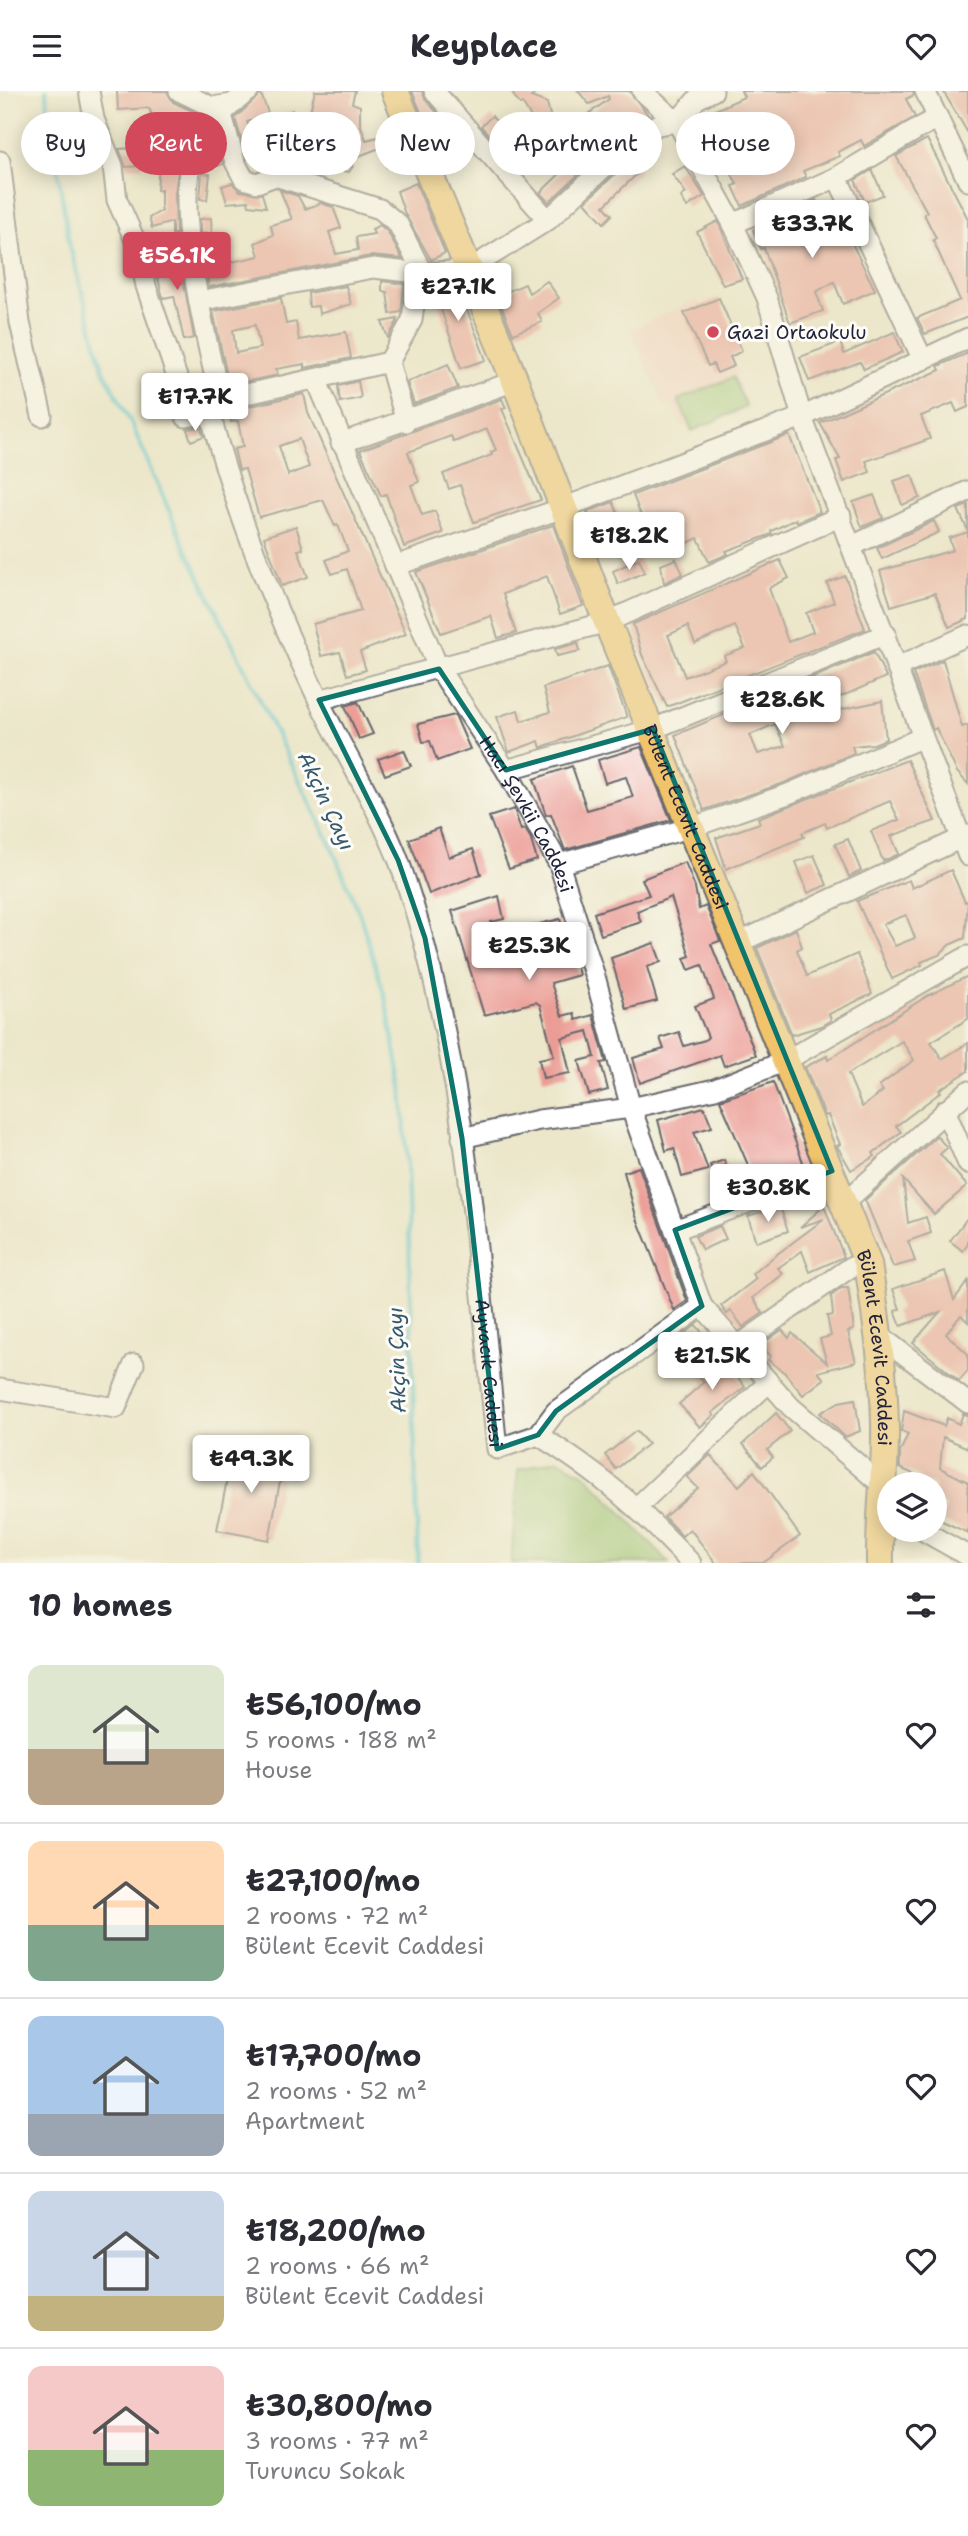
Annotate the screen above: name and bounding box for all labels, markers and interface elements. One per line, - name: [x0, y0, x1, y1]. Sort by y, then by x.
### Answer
- text: Keyplace: [410, 24, 558, 67]
- icon: menu: [28, 27, 66, 65]
- icon: heart: [902, 27, 940, 65]
- chip: Buy: [21, 112, 111, 175]
- chip: Rent: [125, 112, 227, 175]
- chip: Filters: [241, 112, 361, 175]
- chip: New: [375, 112, 475, 175]
- chip: Apartment: [489, 112, 662, 175]
- chip: House: [676, 112, 795, 175]
- pin: ₺33.7K: [755, 201, 869, 260]
- text: ₺33.7K: [771, 208, 853, 238]
- pin: ₺56.1K: [120, 233, 234, 292]
- text: ₺56.1K: [139, 240, 215, 270]
- pin: ₺27.1K: [401, 264, 515, 323]
- text: ₺27.1K: [420, 271, 496, 301]
- place label: Gazi Ortaokulu: [727, 320, 866, 345]
- marker: Gazi Ortaokulu: [705, 324, 721, 340]
- pin: ₺17.7K: [138, 373, 252, 433]
- text: ₺17.7K: [157, 381, 233, 411]
- pin: ₺18.2K: [572, 512, 686, 572]
- text: ₺18.2K: [589, 520, 669, 550]
- pin: ₺28.6K: [725, 677, 839, 736]
- text: ₺28.6K: [740, 684, 824, 714]
- street label: Bülent Ecevit Caddesi: [637, 720, 735, 913]
- street label: Hacı Şevkii Caddesi: [474, 730, 580, 896]
- water label: Akçin Çayı: [291, 747, 361, 855]
- pin: ₺25.3K: [472, 923, 586, 982]
- text: ₺25.3K: [487, 930, 571, 960]
- pin: ₺30.8K: [711, 1165, 825, 1224]
- text: ₺30.8K: [726, 1172, 810, 1202]
- street label: Bülent Ecevit Caddesi: [851, 1246, 898, 1446]
- street label: Ayvacık Caddesi: [470, 1297, 509, 1449]
- water label: Akçin Çayı: [381, 1306, 413, 1414]
- pin: ₺21.5K: [655, 1333, 769, 1392]
- text: ₺21.5K: [674, 1340, 750, 1370]
- pin: ₺49.3K: [194, 1435, 308, 1495]
- text: ₺49.3K: [209, 1443, 294, 1473]
- map controls: [877, 1472, 947, 1542]
- button: layers: [877, 1472, 947, 1542]
- text: 10 homes: [28, 1585, 173, 1626]
- icon: filters: [902, 1586, 940, 1624]
- text: ₺56,100/mo: [245, 1684, 422, 1725]
- icon: home: [84, 1693, 168, 1777]
- icon: heart: [902, 1716, 940, 1754]
- text: 5 rooms · 188 m²: [245, 1725, 437, 1755]
- text: House: [245, 1755, 313, 1785]
- text: ₺27,100/mo: [245, 1860, 420, 1901]
- icon: home: [84, 1869, 168, 1953]
- icon: heart: [902, 1892, 940, 1930]
- text: 2 rooms · 72 m²: [245, 1901, 428, 1931]
- text: Bülent Ecevit Caddesi: [245, 1931, 484, 1961]
- text: ₺17,700/mo: [245, 2035, 422, 2076]
- icon: home: [84, 2044, 168, 2128]
- icon: heart: [902, 2067, 940, 2105]
- text: 2 rooms · 52 m²: [245, 2076, 427, 2106]
- text: Apartment: [245, 2106, 365, 2136]
- text: ₺18,200/mo: [245, 2210, 426, 2251]
- icon: home: [84, 2219, 168, 2303]
- icon: heart: [902, 2242, 940, 2280]
- text: 2 rooms · 66 m²: [245, 2251, 430, 2281]
- text: Bülent Ecevit Caddesi: [245, 2281, 484, 2311]
- text: ₺30,800/mo: [245, 2385, 433, 2426]
- icon: home: [84, 2394, 168, 2478]
- icon: heart: [902, 2417, 940, 2455]
- text: 3 rooms · 77 m²: [245, 2426, 429, 2456]
- text: Turuncu Sokak: [245, 2456, 405, 2486]

